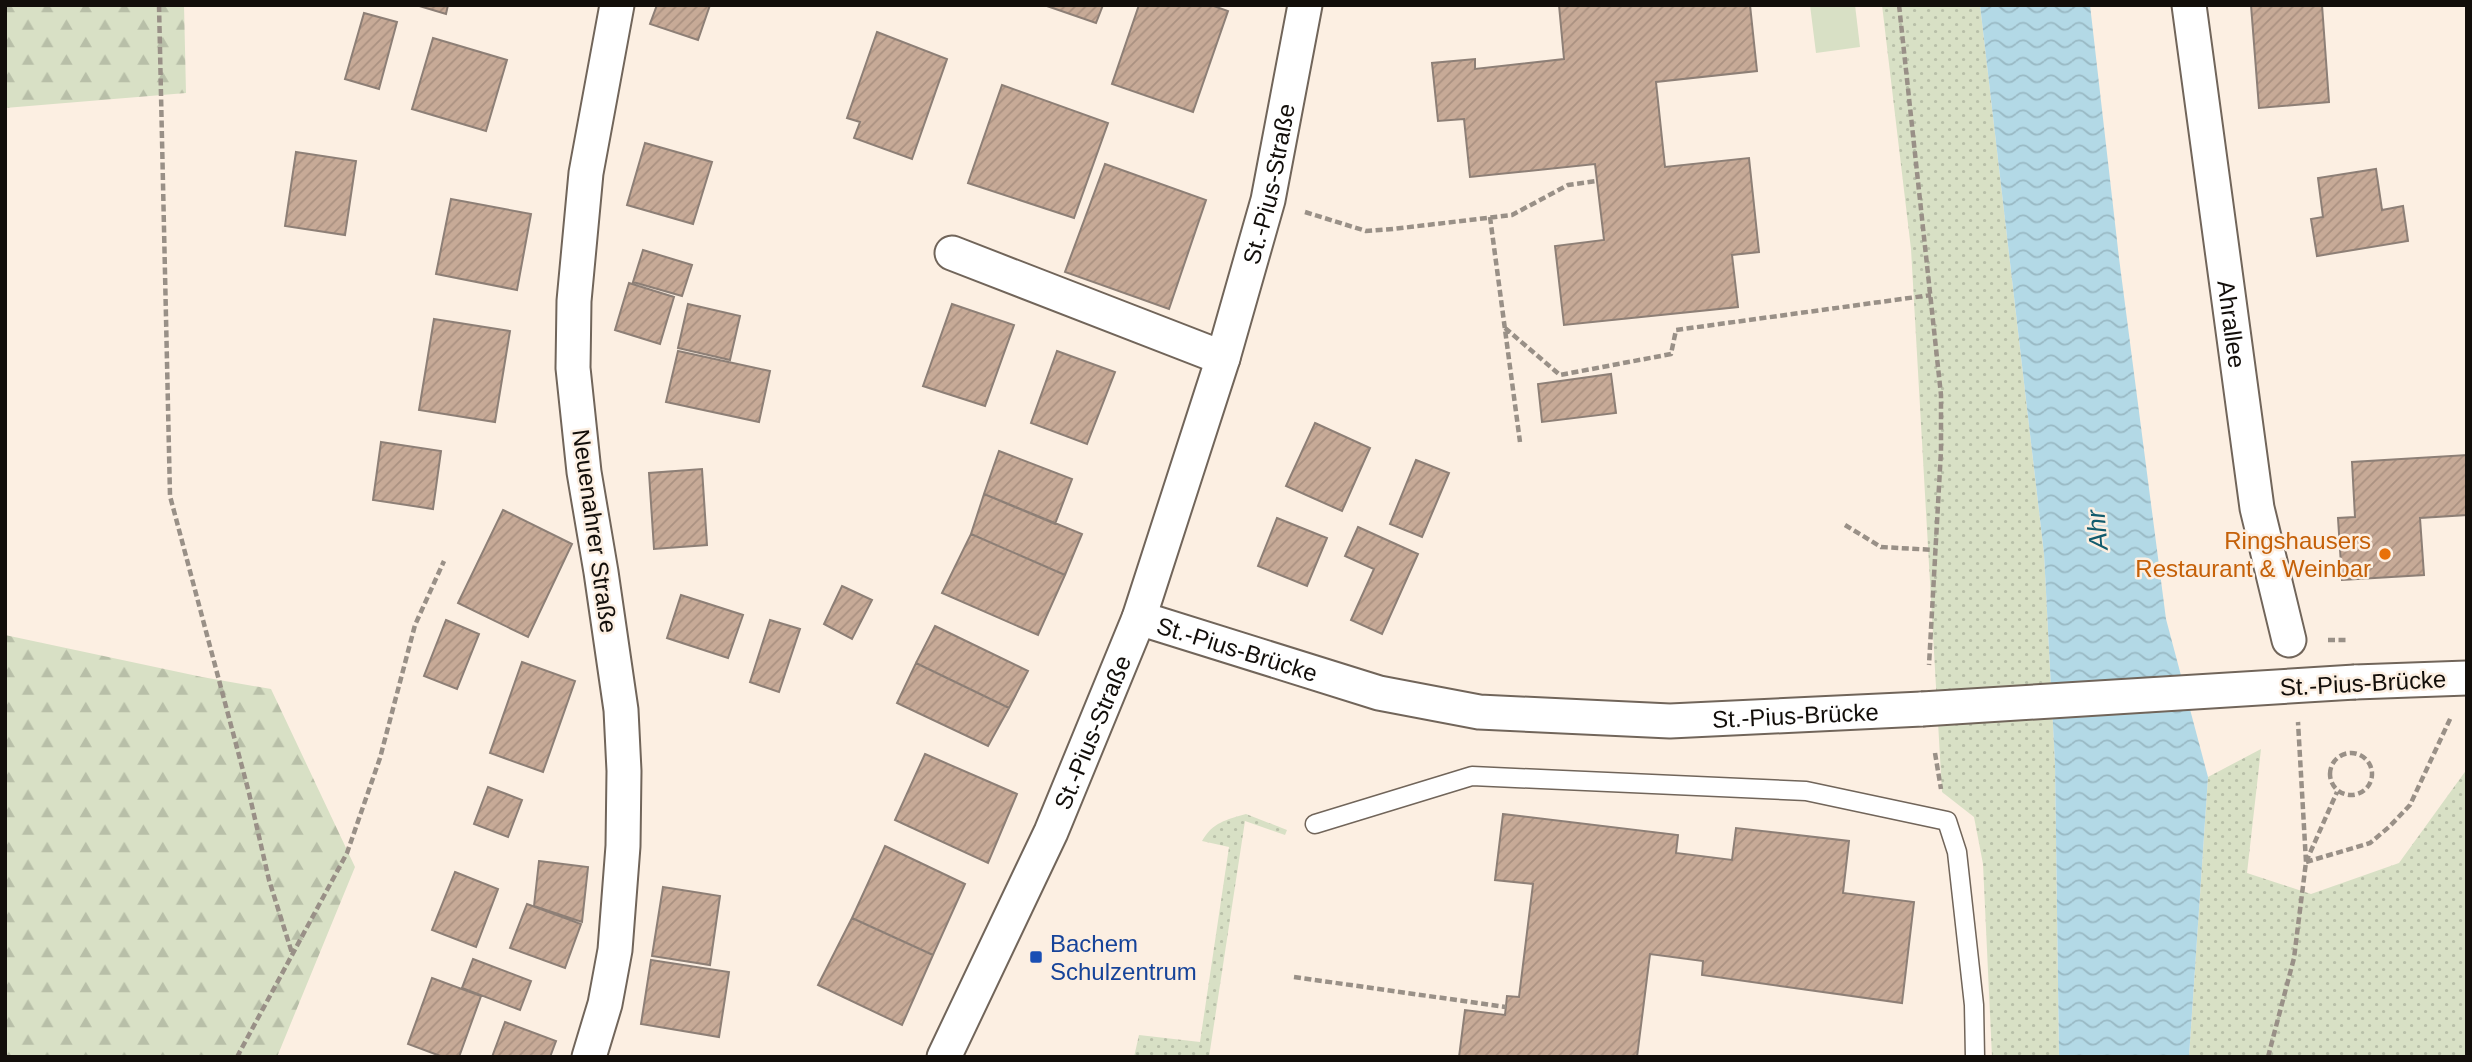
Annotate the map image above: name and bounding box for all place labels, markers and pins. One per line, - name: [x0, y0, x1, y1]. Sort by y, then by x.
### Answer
- place label: Ringshausers Restaurant & Weinbar: [2135, 527, 2371, 582]
- marker: Ringshausers Restaurant & Weinbar: [2377, 546, 2393, 562]
- place label: Bachem Schulzentrum: [1050, 930, 1197, 985]
- marker: Bachem Schulzentrum: [1028, 949, 1044, 965]

